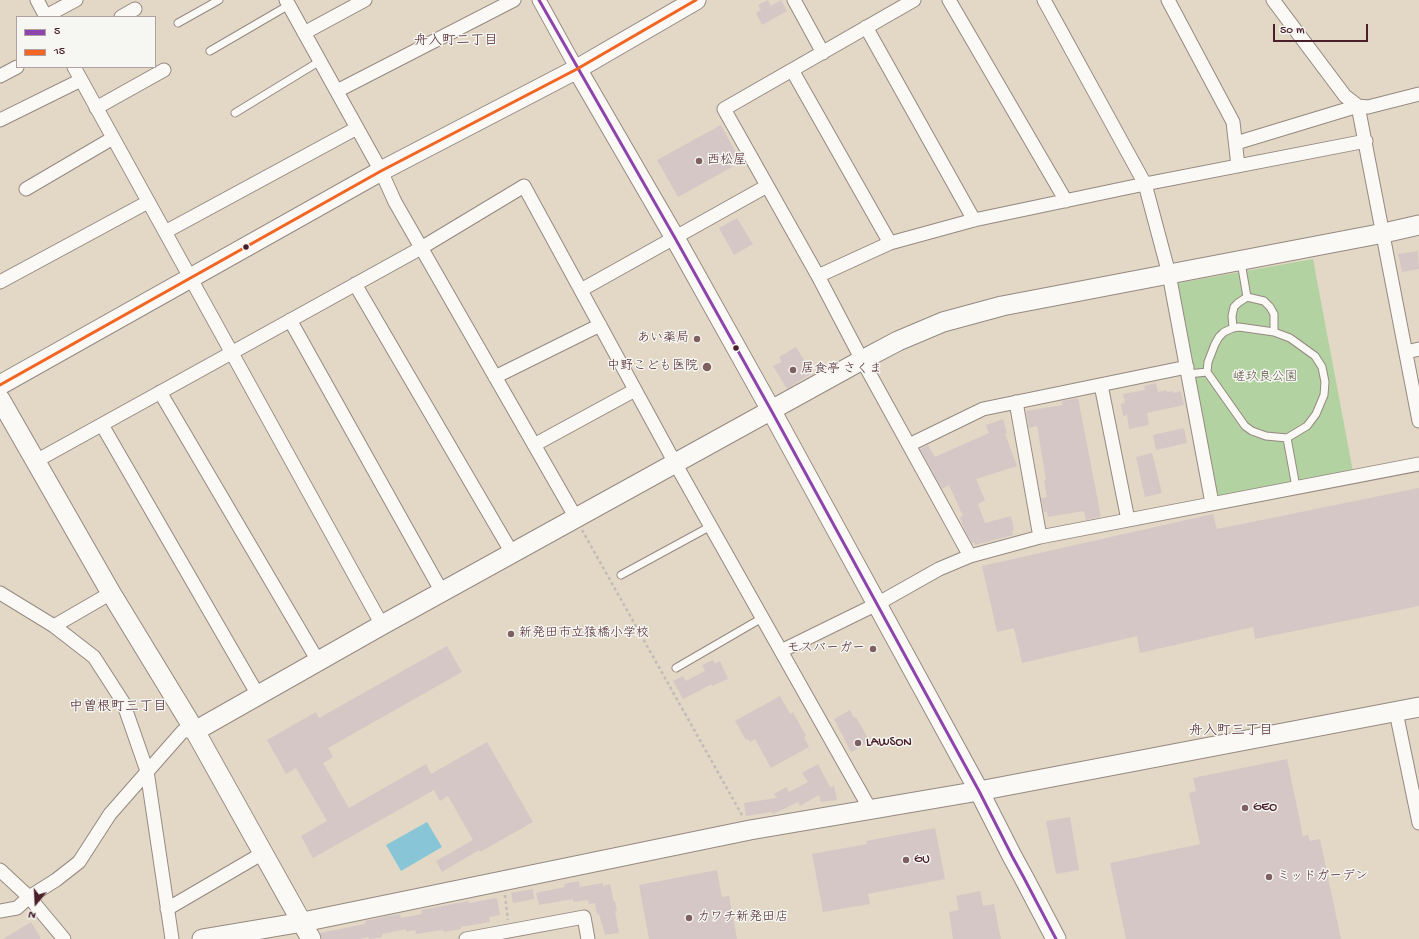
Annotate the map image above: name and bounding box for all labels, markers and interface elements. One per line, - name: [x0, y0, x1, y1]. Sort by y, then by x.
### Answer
- legend: [16, 16, 156, 68]
- scale bar: [1275, 16, 1370, 42]
- text: 50 m: [1280, 24, 1305, 38]
- text: 5: [54, 25, 60, 39]
- district label: 舟入町二丁目: [414, 34, 498, 50]
- text: 15: [54, 45, 65, 59]
- place label: 西松屋: [707, 153, 746, 169]
- marker: 西松屋: [694, 156, 704, 166]
- unlabelled marker: [241, 242, 251, 252]
- place label: あい薬局: [637, 331, 689, 347]
- marker: あい薬局: [692, 334, 702, 344]
- unlabelled marker: [731, 343, 741, 353]
- place label: 中野こども医院: [607, 359, 698, 375]
- marker: 中野こども医院: [701, 361, 713, 373]
- place label: 居食亭 さくま: [801, 362, 882, 378]
- marker: 居食亭 さくま: [788, 365, 798, 375]
- park label: 嵯玖良公園: [1233, 370, 1297, 386]
- place label: 新発田市立猿橋小学校: [519, 626, 649, 642]
- marker: 新発田市立猿橋小学校: [506, 629, 516, 639]
- place label: モスバーガー: [787, 641, 865, 657]
- marker: モスバーガー: [868, 644, 878, 654]
- district label: 中曽根町三丁目: [69, 700, 167, 716]
- district label: 舟入町三丁目: [1189, 724, 1273, 740]
- place label: LAWSON: [866, 735, 912, 751]
- marker: LAWSON: [853, 738, 863, 748]
- place label: GEO: [1253, 800, 1277, 816]
- marker: GEO: [1240, 803, 1250, 813]
- place label: GU: [914, 852, 930, 868]
- marker: GU: [901, 855, 911, 865]
- place label: ミッドガーデン: [1277, 869, 1368, 885]
- marker: ミッドガーデン: [1264, 872, 1274, 882]
- north arrow: [16, 883, 56, 923]
- text: N: [27, 908, 38, 921]
- place label: カワチ新発田店: [697, 910, 788, 926]
- marker: カワチ新発田店: [684, 913, 694, 923]

